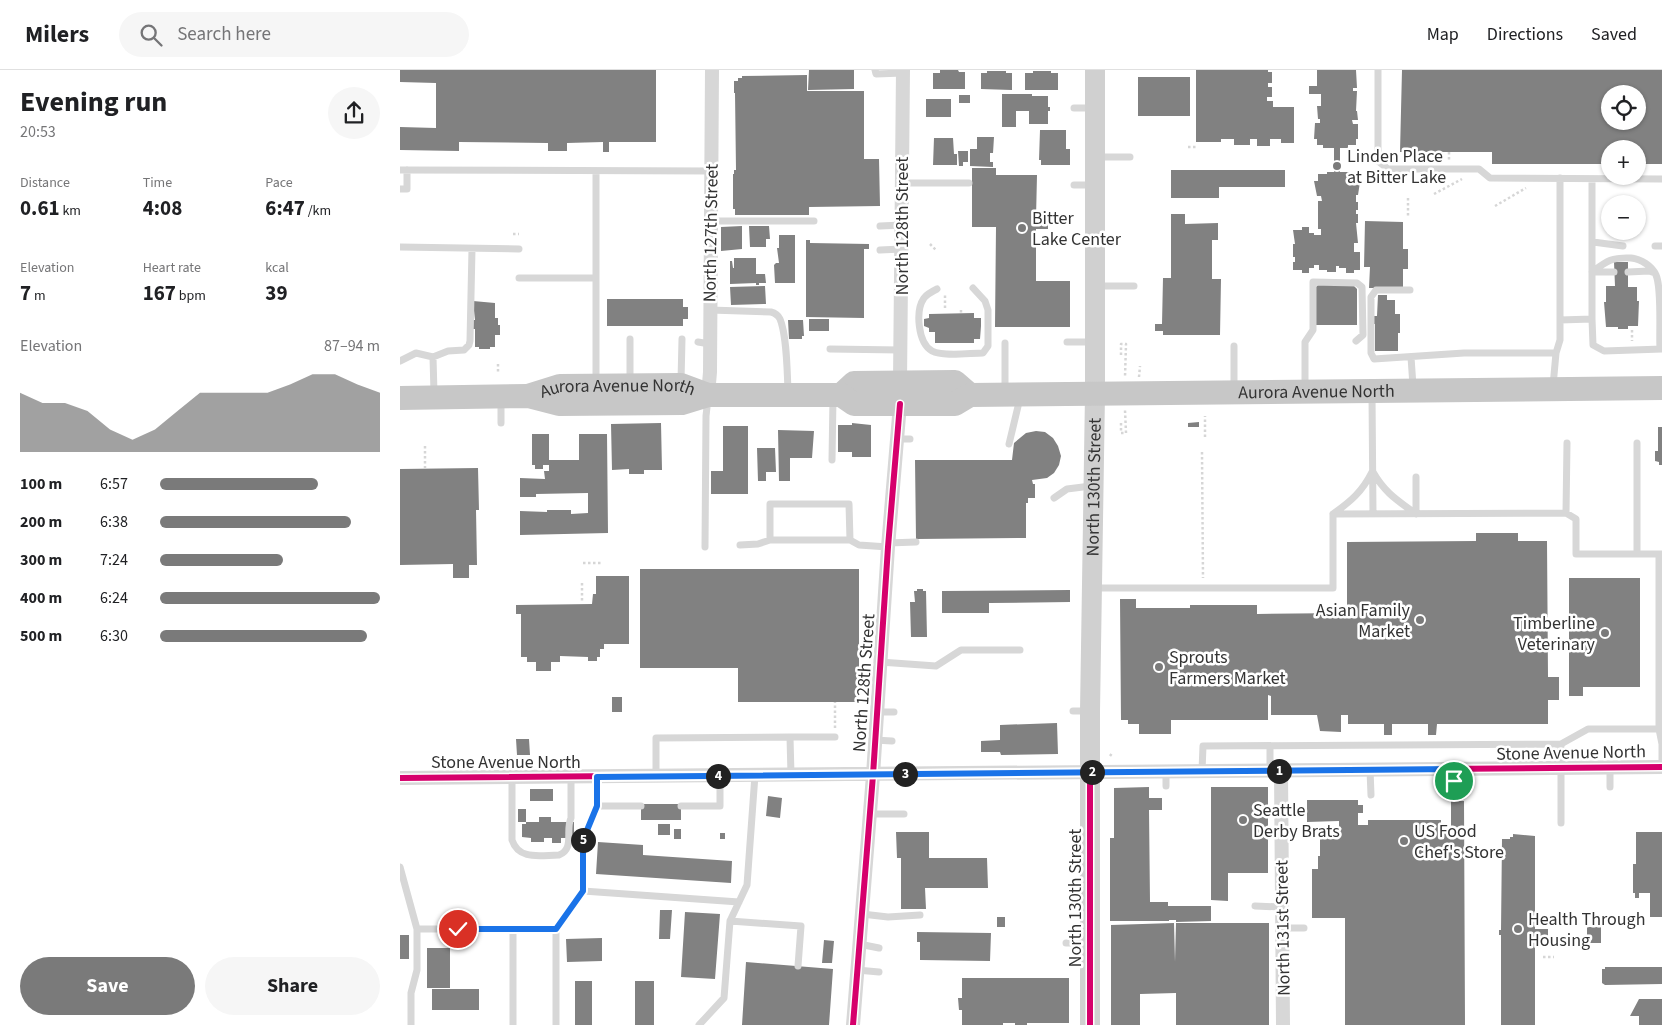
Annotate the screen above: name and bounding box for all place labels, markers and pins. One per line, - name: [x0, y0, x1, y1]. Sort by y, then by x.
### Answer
- place label: Linden Place at Bitter Lake: [1347, 144, 1446, 190]
- marker: Linden Place at Bitter Lake: [1331, 160, 1343, 172]
- place label: Bitter Lake Center: [1032, 206, 1122, 252]
- marker: Bitter Lake Center: [1016, 222, 1028, 234]
- place label: Asian Family Market: [1316, 598, 1411, 644]
- place label: Timberline Veterinary: [1513, 611, 1596, 657]
- marker: Asian Family Market: [1414, 614, 1426, 626]
- marker: Timberline Veterinary: [1599, 627, 1611, 639]
- place label: Sprouts Farmers Market: [1169, 645, 1286, 691]
- marker: Sprouts Farmers Market: [1153, 661, 1165, 673]
- pin: 1: [1266, 758, 1292, 784]
- pin: 2: [1080, 760, 1104, 784]
- pin: [1433, 760, 1475, 802]
- pin: 3: [892, 762, 918, 786]
- pin: 4: [706, 764, 730, 788]
- place label: Seattle Derby Brats: [1253, 798, 1340, 844]
- marker: Seattle Derby Brats: [1237, 814, 1249, 826]
- place label: US Food Chef's Store: [1414, 819, 1504, 865]
- pin: 5: [570, 828, 596, 852]
- marker: US Food Chef's Store: [1398, 835, 1410, 847]
- place label: Health Through Housing: [1528, 907, 1645, 953]
- pin: [437, 908, 479, 950]
- marker: Health Through Housing: [1512, 923, 1524, 935]

